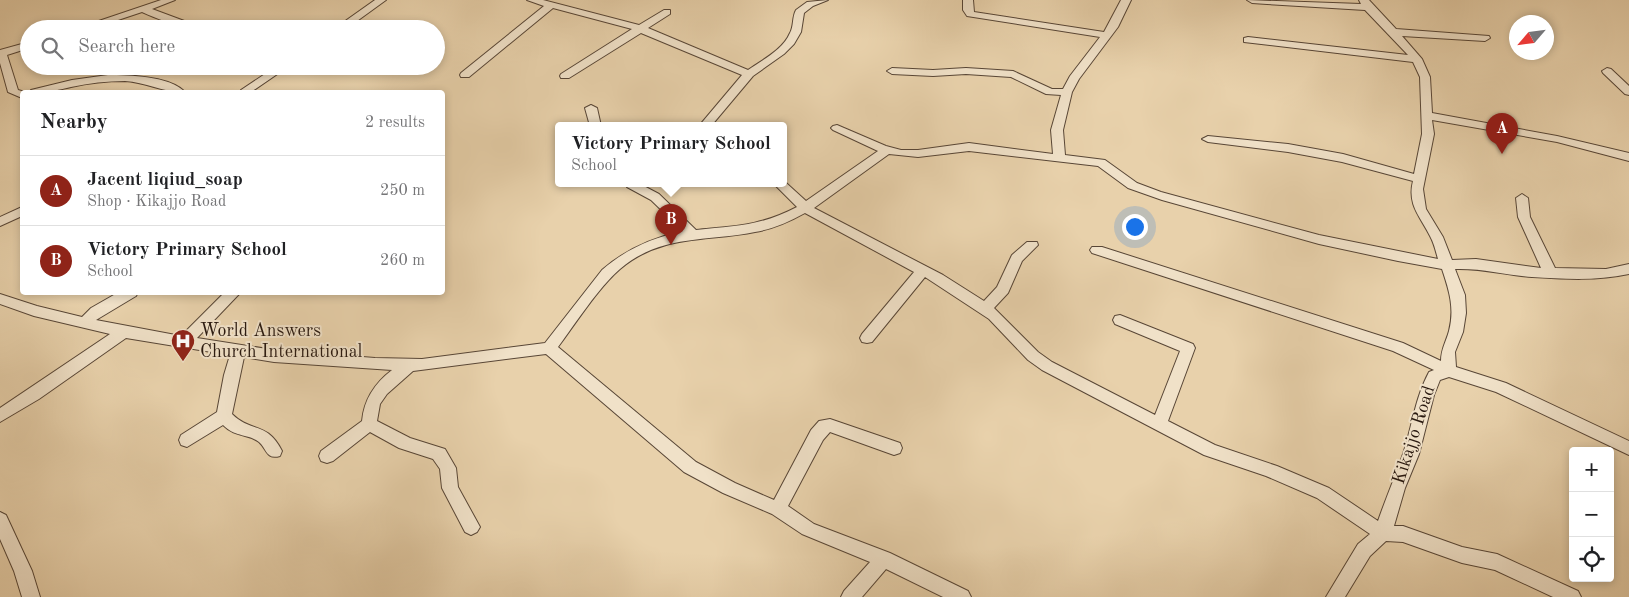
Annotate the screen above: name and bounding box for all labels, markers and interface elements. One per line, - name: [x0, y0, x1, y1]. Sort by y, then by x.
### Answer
- north arrow: [1509, 15, 1554, 60]
- search box: [20, 20, 445, 75]
- icon: search: [38, 34, 66, 62]
- text: Search here: [78, 38, 175, 57]
- text: Nearby: [40, 112, 108, 133]
- pin: A: [1486, 113, 1518, 154]
- text: 2 results: [365, 115, 425, 131]
- popup: [555, 122, 787, 187]
- text: Victory Primary School: [571, 135, 771, 154]
- text: School: [571, 158, 617, 174]
- text: Jacent liqiud_soap: [87, 171, 243, 190]
- text: A: [50, 183, 62, 199]
- text: 250 m: [380, 183, 425, 199]
- text: Shop · Kikajjo Road: [87, 194, 226, 210]
- pin: B: [655, 204, 687, 245]
- your location: [1122, 214, 1148, 240]
- text: Victory Primary School: [87, 241, 287, 260]
- text: B: [50, 253, 62, 269]
- text: 260 m: [380, 253, 425, 269]
- text: School: [87, 264, 133, 280]
- place label: World Answers Church International: [200, 322, 363, 361]
- hospital icon: World Answers Church International: [170, 328, 196, 362]
- street label: Kikajjo Road: [1390, 384, 1438, 486]
- map controls: [1569, 447, 1614, 582]
- button: +: [1569, 447, 1614, 492]
- button: −: [1569, 492, 1614, 537]
- button: locate: [1569, 537, 1614, 582]

